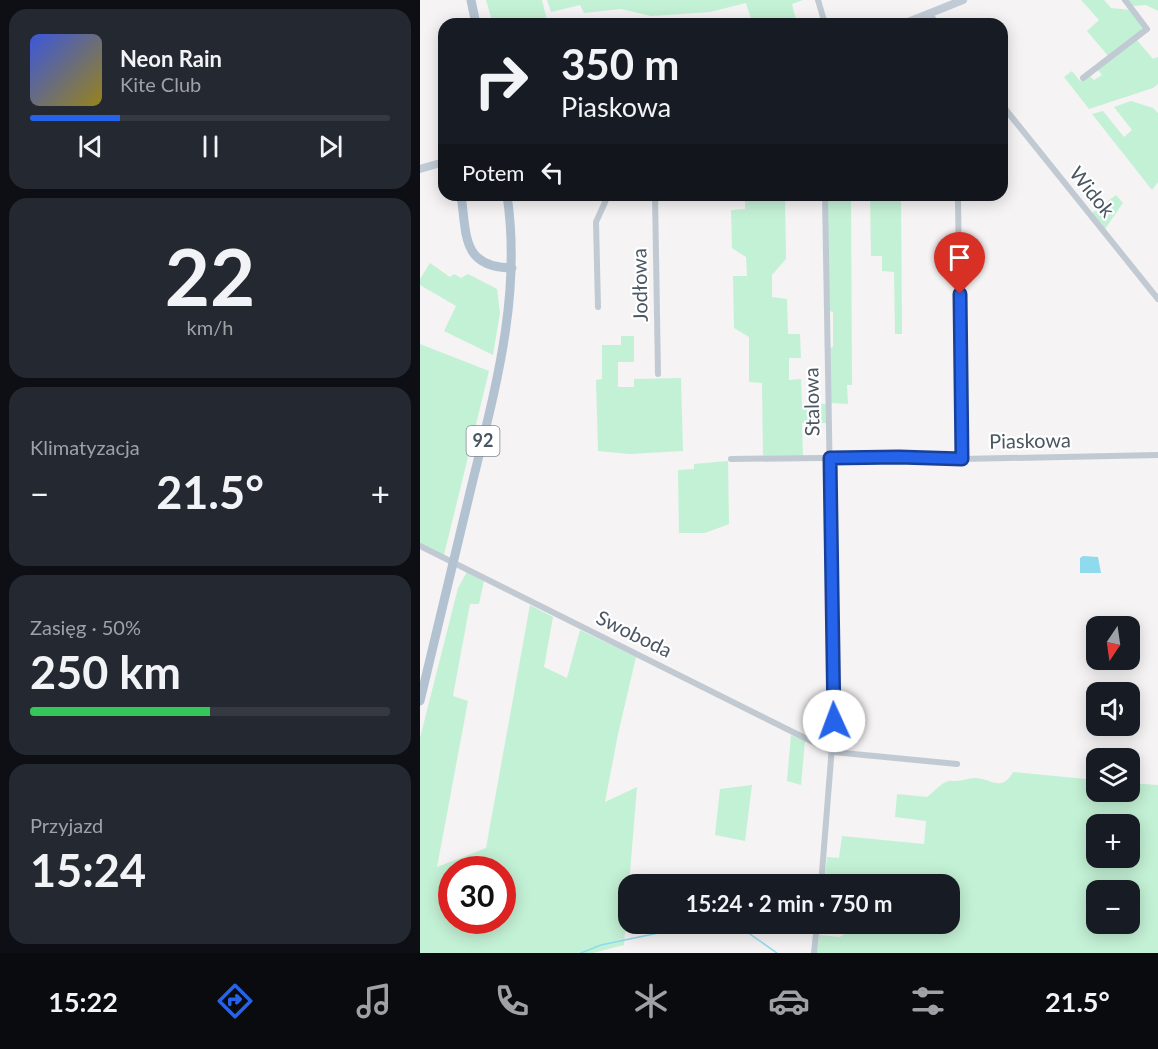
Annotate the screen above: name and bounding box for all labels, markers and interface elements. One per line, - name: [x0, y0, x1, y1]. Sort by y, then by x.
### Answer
- text: 350 m: [561, 39, 679, 89]
- icon: right: [462, 42, 540, 120]
- text: Neon Rain: [120, 45, 222, 72]
- text: Kite Club: [120, 72, 201, 96]
- text: Piaskowa: [561, 90, 671, 123]
- icon: previous: [74, 130, 107, 163]
- icon: pause: [194, 130, 227, 163]
- icon: next: [314, 130, 347, 163]
- icon: left: [536, 156, 569, 189]
- text: Potem: [462, 159, 524, 186]
- street label: Widok: [1065, 161, 1121, 222]
- text: 22: [165, 229, 255, 323]
- pin: [934, 232, 985, 294]
- icon: arrive: [943, 241, 976, 274]
- street label: Jodłowa: [626, 248, 652, 322]
- text: km/h: [187, 315, 233, 339]
- street label: Stalowa: [798, 367, 824, 437]
- road number: 92: [466, 426, 500, 456]
- street label: Piaskowa: [989, 427, 1071, 453]
- text: Klimatyzacja: [30, 435, 140, 459]
- text: 21.5°: [156, 465, 264, 519]
- text: −: [30, 473, 49, 513]
- text: +: [371, 473, 390, 513]
- street label: Swoboda: [593, 605, 676, 662]
- text: Zasięg · 50%: [30, 615, 141, 639]
- north arrow: [1086, 616, 1140, 670]
- map controls: [1086, 616, 1140, 934]
- text: 250 km: [30, 645, 181, 699]
- button: sound: [1086, 682, 1140, 736]
- position arrow: [802, 689, 866, 753]
- button: layers: [1086, 748, 1140, 802]
- text: Przyjazd: [30, 813, 103, 837]
- button: +: [1086, 814, 1140, 868]
- text: 15:24: [30, 843, 146, 897]
- speed limit sign: 30: [438, 856, 516, 934]
- button: −: [1086, 880, 1140, 934]
- text: 15:24 · 2 min · 750 m: [686, 890, 892, 917]
- icon: directions: [214, 980, 256, 1022]
- icon: music: [353, 980, 395, 1022]
- icon: phone: [491, 980, 533, 1022]
- icon: climate: [630, 980, 672, 1022]
- icon: car: [768, 980, 810, 1022]
- icon: filters: [907, 980, 949, 1022]
- text: 15:22: [48, 985, 118, 1018]
- text: 21.5°: [1045, 985, 1110, 1018]

